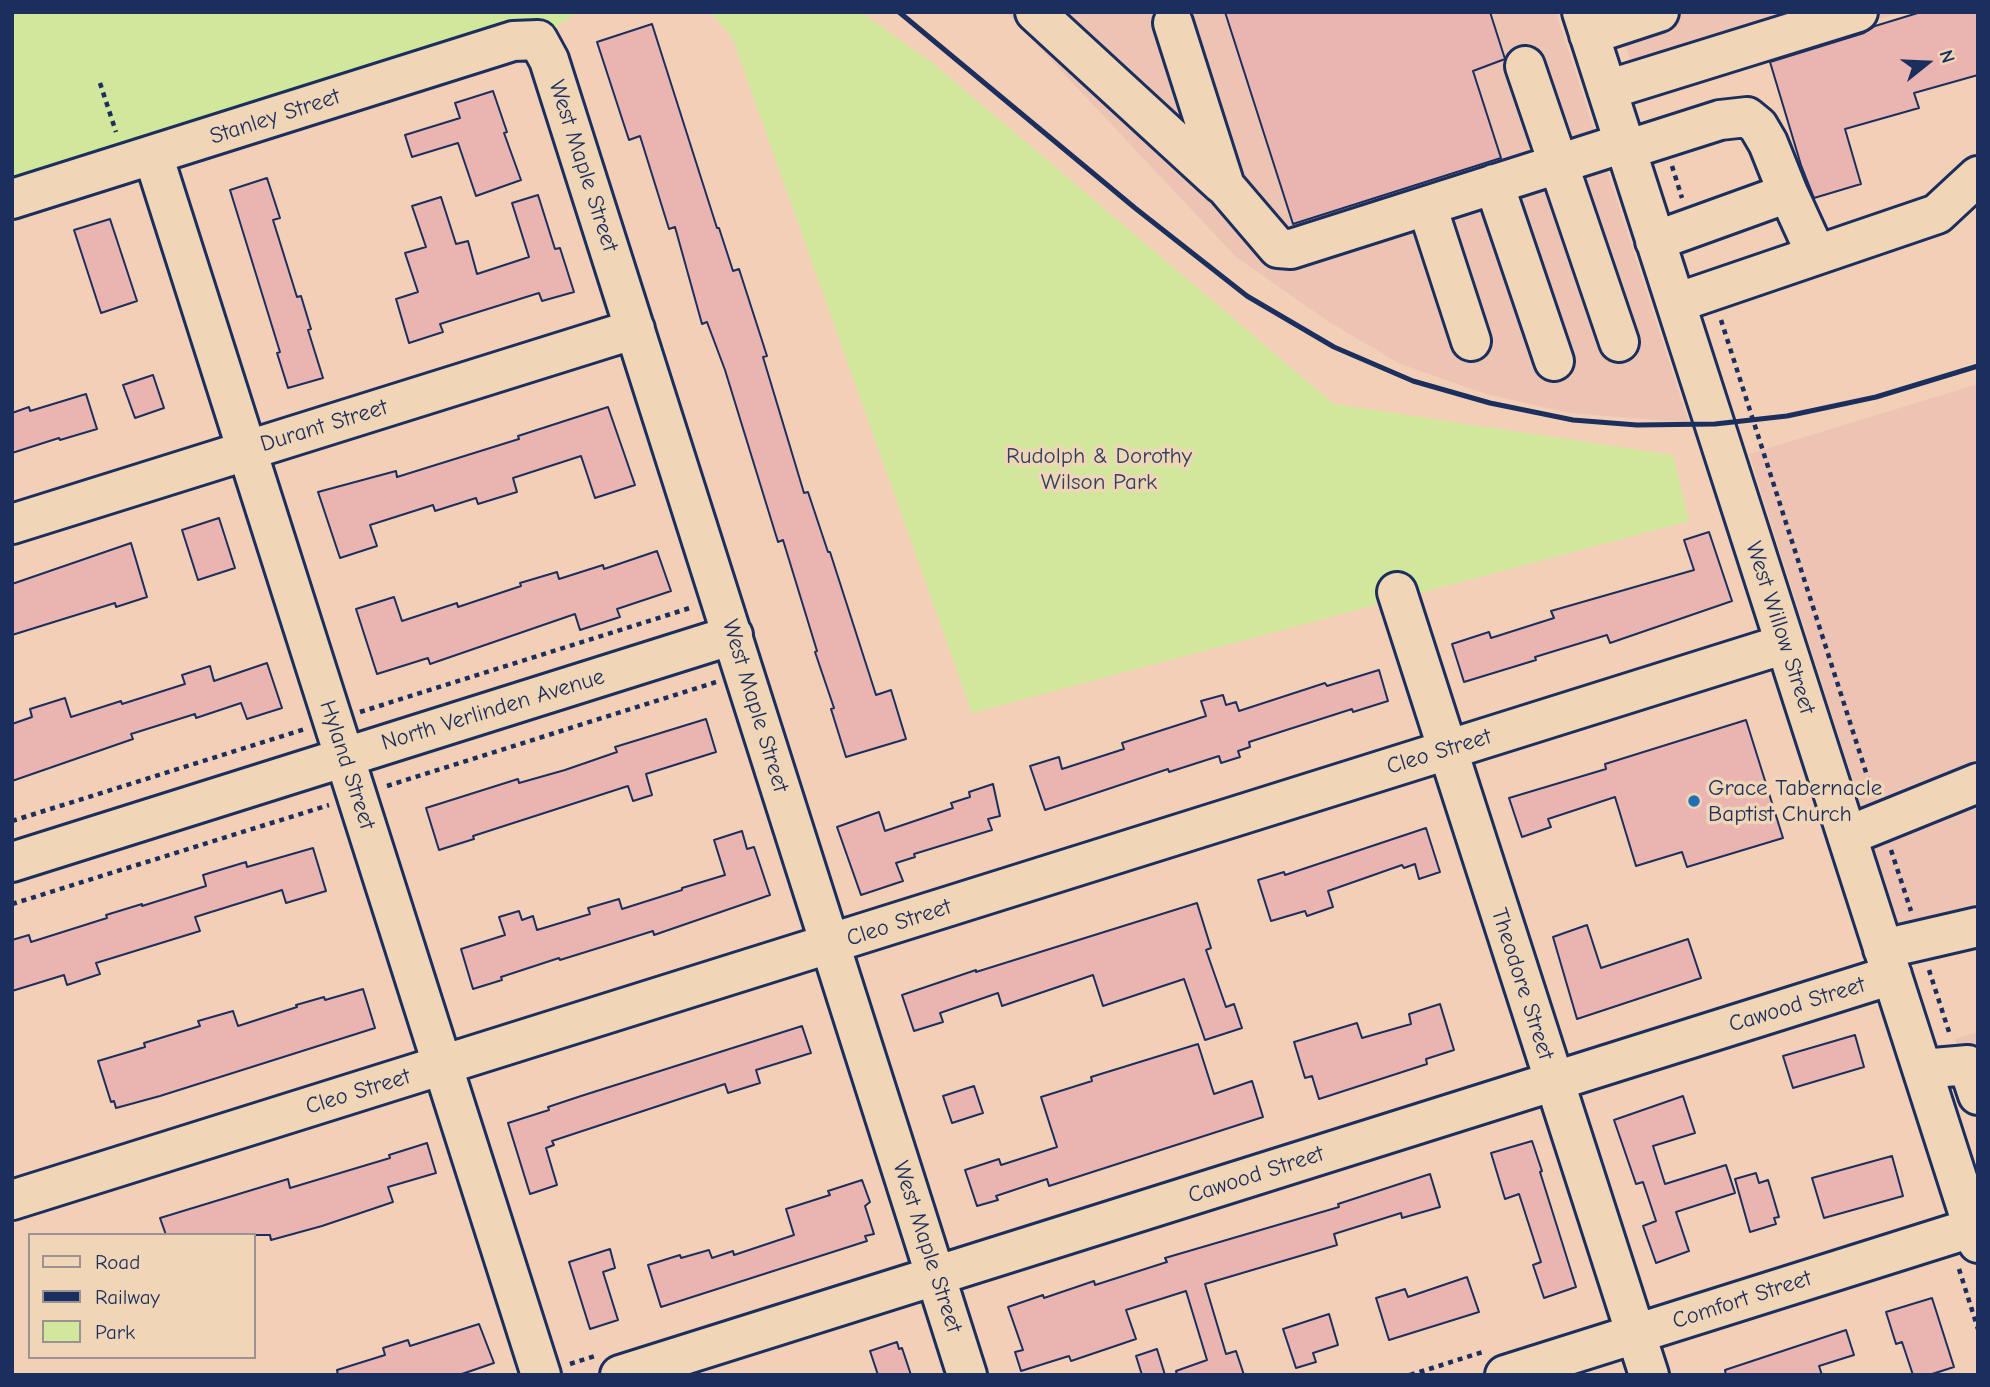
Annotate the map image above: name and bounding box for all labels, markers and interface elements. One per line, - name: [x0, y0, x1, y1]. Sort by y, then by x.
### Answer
- north arrow: [1892, 28, 1962, 98]
- text: N: [1935, 47, 1959, 66]
- street label: West Maple Street: [542, 77, 624, 255]
- street label: Stanley Street: [206, 83, 344, 151]
- street label: Durant Street: [257, 394, 391, 458]
- park label: Rudolph & Dorothy Wilson Park: [1006, 442, 1192, 496]
- street label: West Willow Street: [1739, 538, 1821, 718]
- street label: West Maple Street: [716, 616, 794, 796]
- street label: North Verlinden Avenue: [378, 663, 608, 757]
- street label: Hyland Street: [313, 697, 381, 833]
- street label: Cleo Street: [1383, 723, 1495, 781]
- place label: Grace Tabernacle Baptist Church: [1708, 774, 1882, 828]
- marker: Grace Tabernacle Baptist Church: [1686, 793, 1702, 809]
- street label: Cleo Street: [843, 893, 955, 953]
- street label: Theodore Street: [1484, 905, 1560, 1063]
- street label: Cawood Street: [1725, 971, 1869, 1039]
- street label: Cleo Street: [302, 1063, 414, 1121]
- street label: Cawood Street: [1185, 1140, 1327, 1210]
- street label: West Maple Street: [886, 1158, 968, 1336]
- legend: [28, 1233, 256, 1359]
- text: Road: [95, 1250, 140, 1274]
- street label: Comfort Street: [1669, 1265, 1815, 1335]
- text: Railway: [95, 1285, 160, 1309]
- text: Park: [95, 1320, 135, 1344]

